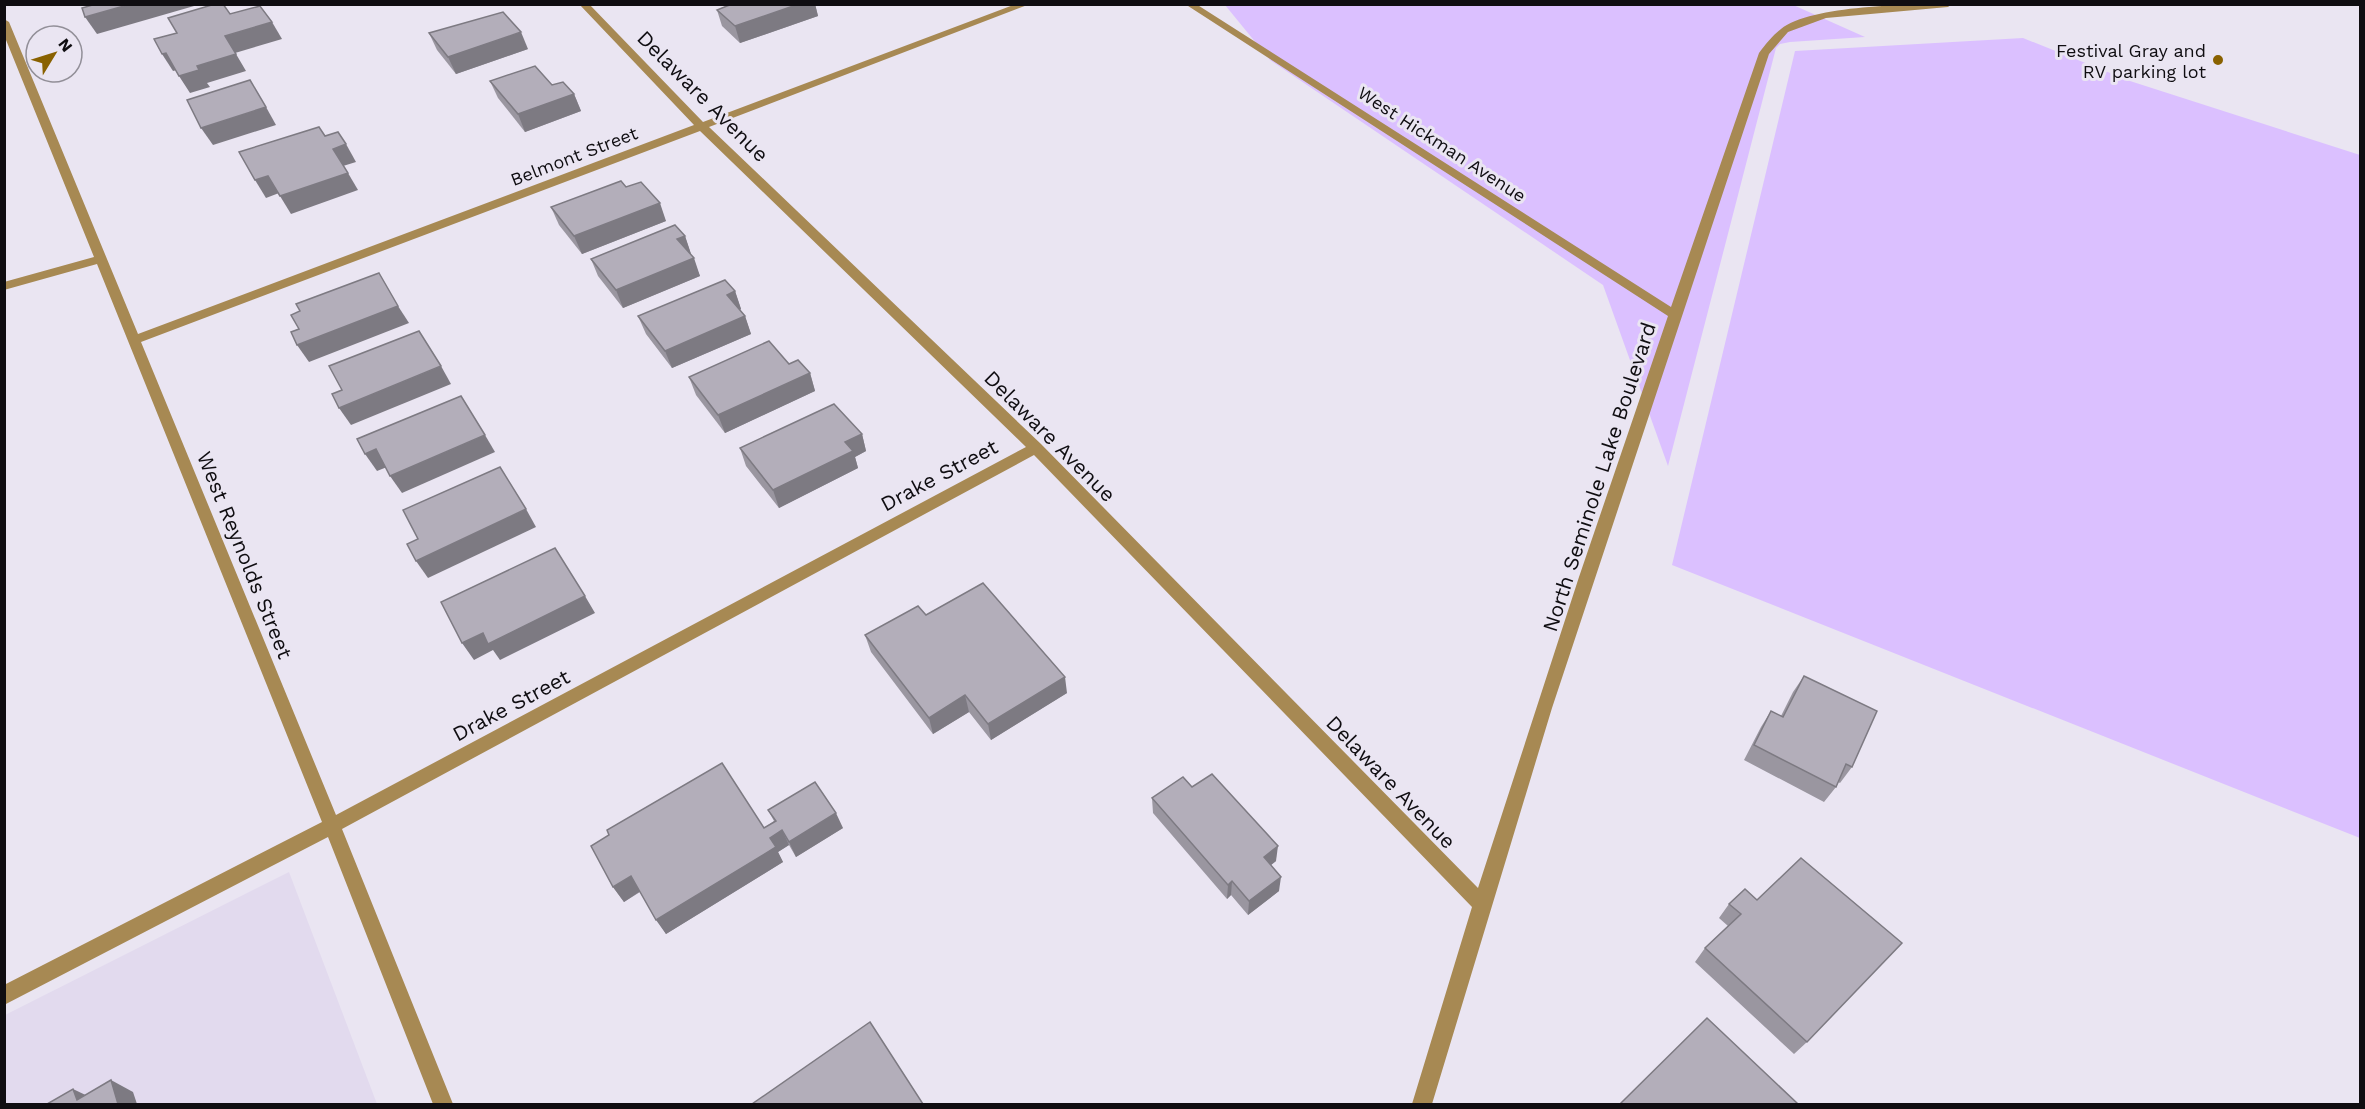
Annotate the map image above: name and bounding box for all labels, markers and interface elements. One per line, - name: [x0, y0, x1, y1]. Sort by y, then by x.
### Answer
- north arrow: [24, 24, 84, 84]
- street label: Delaware Avenue: [632, 25, 774, 167]
- text: N: [54, 35, 77, 56]
- place label: Festival Gray and RV parking lot: [2056, 40, 2206, 82]
- marker: Festival Gray and RV parking lot: [2211, 53, 2225, 67]
- street label: West Hickman Avenue: [1354, 82, 1530, 206]
- street label: Belmont Street: [507, 122, 641, 190]
- street label: North Seminole Lake Boulevard: [1537, 319, 1661, 635]
- street label: Delaware Avenue: [979, 365, 1121, 507]
- street label: Drake Street: [876, 434, 1002, 516]
- street label: West Reynolds Street: [192, 448, 298, 662]
- street label: Drake Street: [448, 664, 574, 746]
- street label: Delaware Avenue: [1321, 710, 1461, 854]

